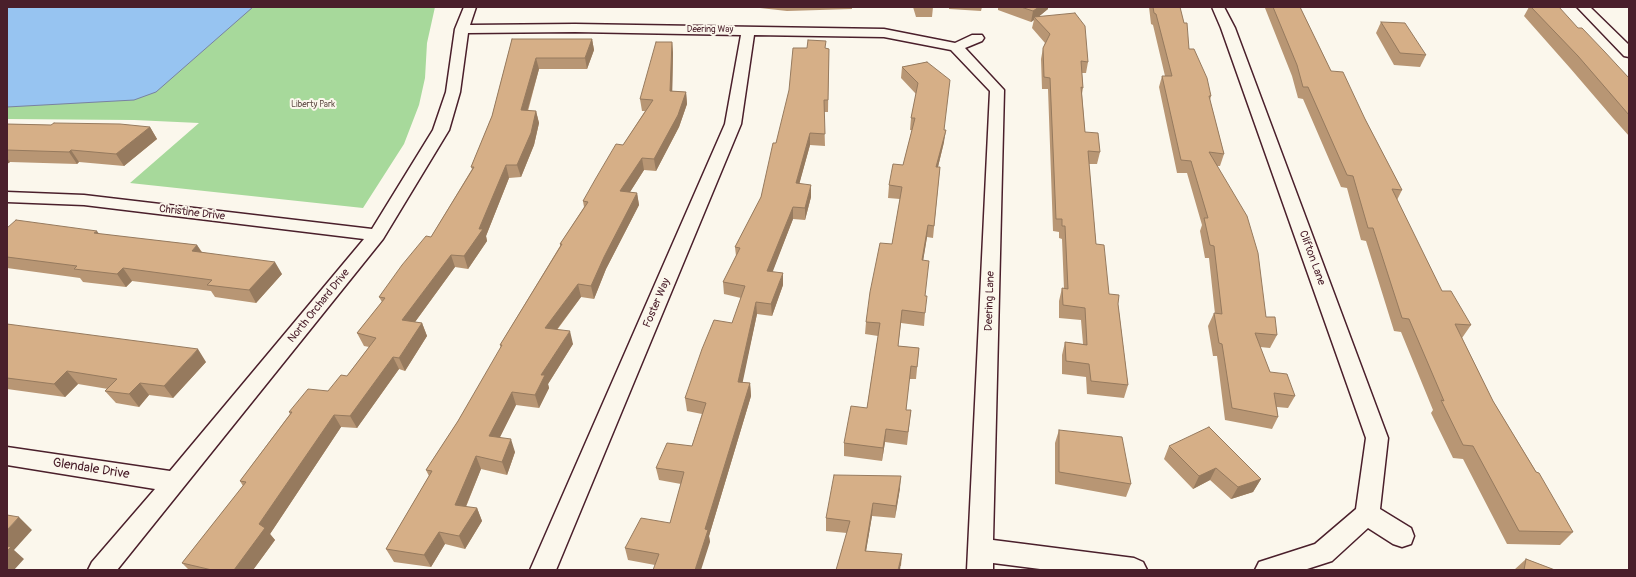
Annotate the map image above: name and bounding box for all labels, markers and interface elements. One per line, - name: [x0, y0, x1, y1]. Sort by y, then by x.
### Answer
- street label: Deering Way: [687, 25, 733, 35]
- park label: Liberty Park: [291, 100, 335, 110]
- street label: Christine Drive: [158, 202, 226, 224]
- street label: Clifton Lane: [1296, 229, 1328, 287]
- street label: North Orchard Drive: [285, 266, 353, 346]
- street label: Deering Lane: [982, 271, 998, 331]
- street label: Foster Way: [641, 276, 673, 330]
- street label: Glendale Drive: [51, 455, 131, 483]

